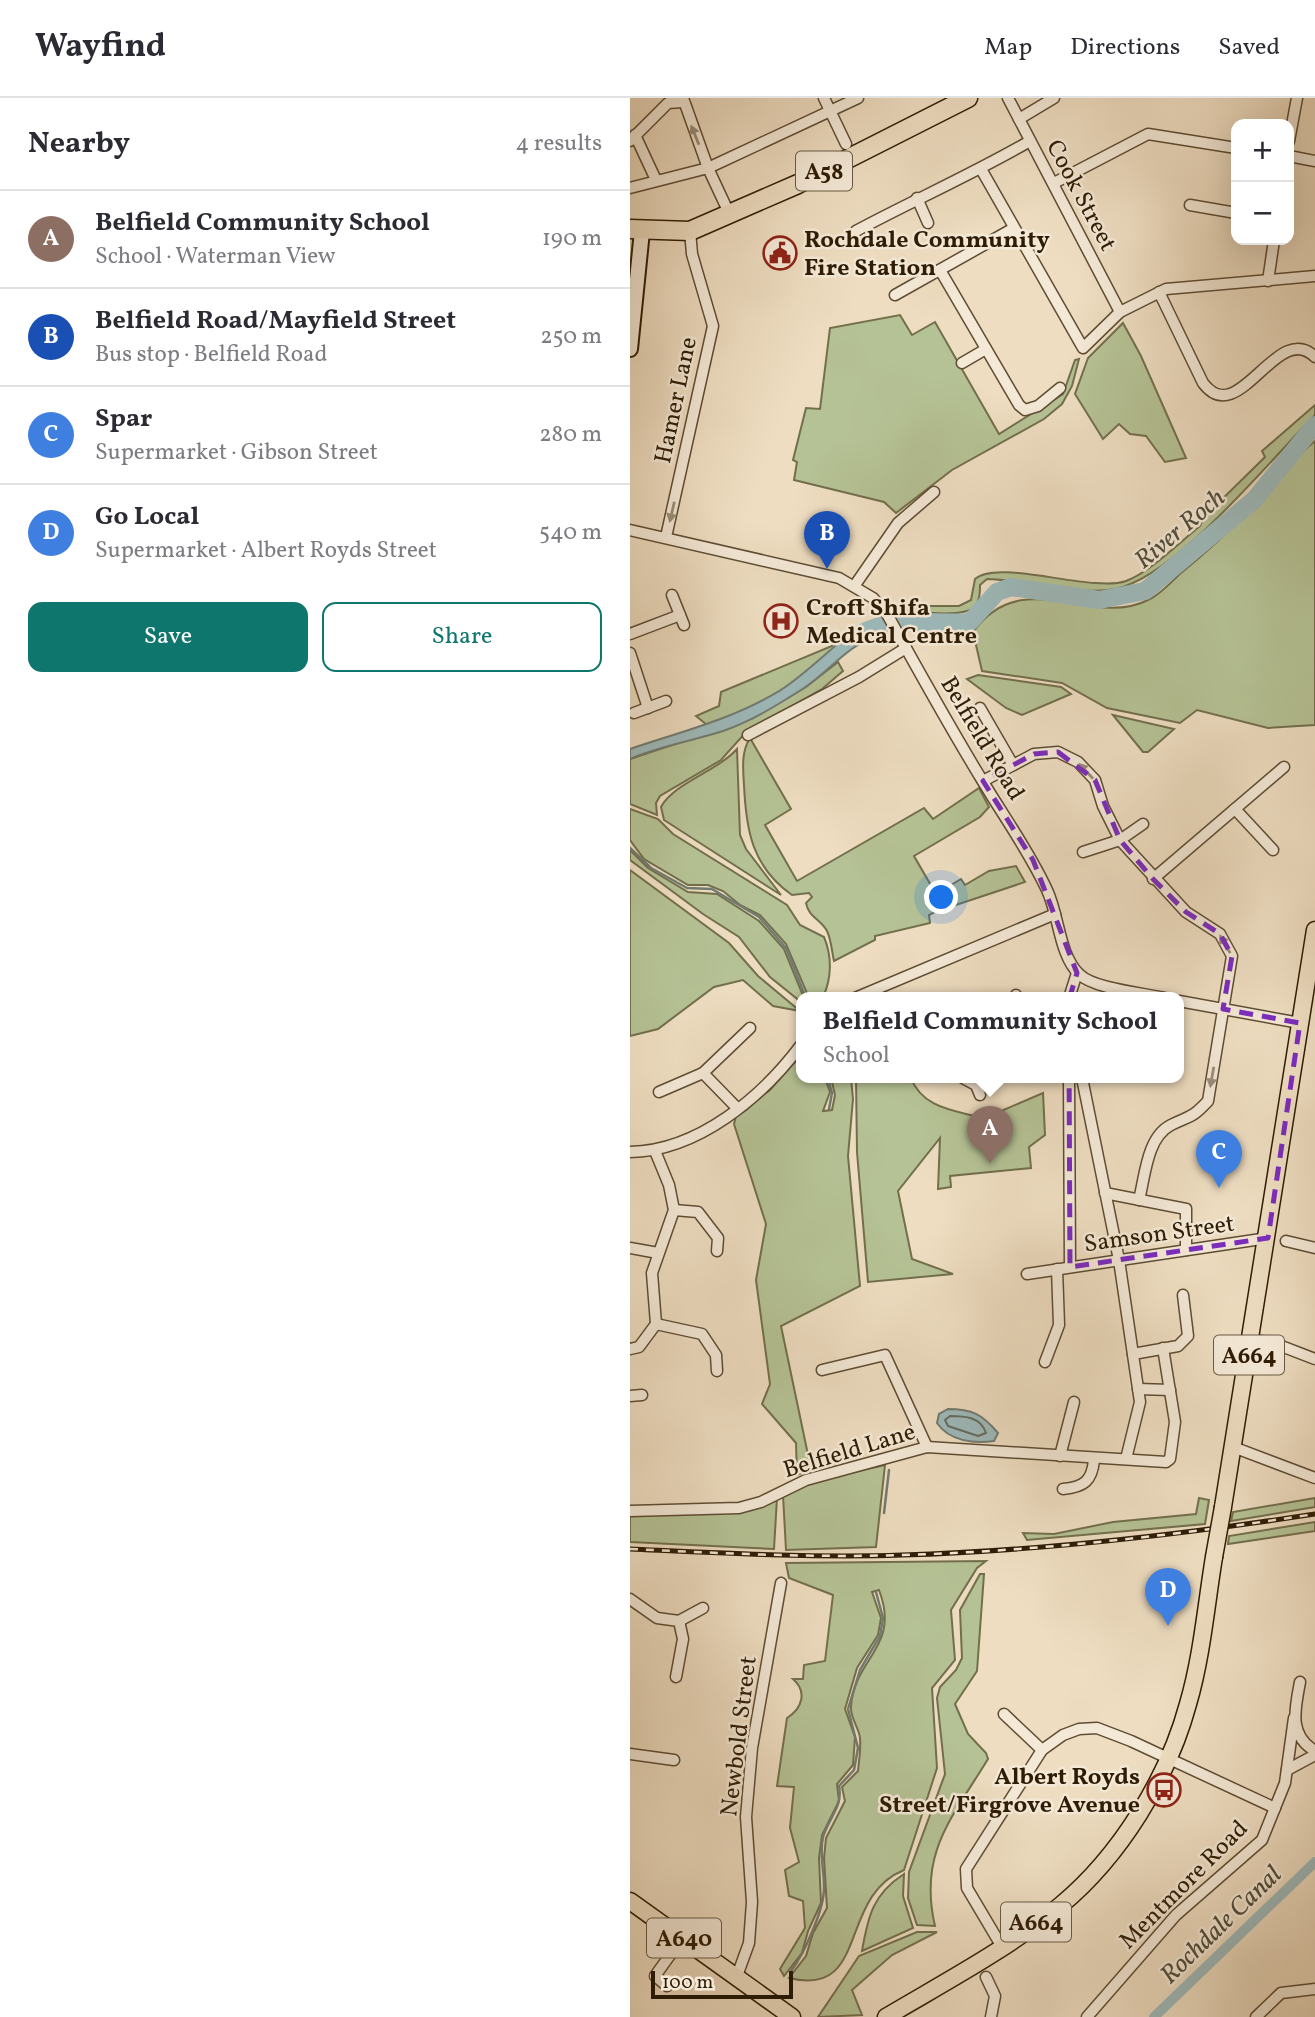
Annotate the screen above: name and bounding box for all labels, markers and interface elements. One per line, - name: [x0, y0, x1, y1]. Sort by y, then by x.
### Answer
- text: Wayfind: [35, 25, 166, 71]
- text: Map: [984, 31, 1032, 65]
- text: Directions: [1070, 31, 1180, 65]
- text: Saved: [1218, 31, 1280, 65]
- map controls: [1231, 119, 1294, 245]
- button: +: [1231, 119, 1294, 182]
- text: Nearby: [28, 123, 130, 165]
- one-way arrow: [690, 125, 701, 146]
- text: 4 results: [516, 128, 602, 160]
- street label: Cook Street: [1037, 134, 1124, 258]
- road number: A58: [796, 152, 852, 190]
- button: −: [1231, 182, 1294, 245]
- text: Belfield Community School: [95, 205, 430, 241]
- text: A: [43, 223, 59, 255]
- text: 190 m: [542, 223, 602, 255]
- place label: Rochdale Community Fire Station: [804, 224, 1050, 286]
- public building icon: Rochdale Community Fire Station: [761, 234, 799, 272]
- text: School · Waterman View: [95, 241, 336, 273]
- text: Belfield Road/Mayfield Street: [95, 303, 456, 339]
- text: B: [43, 321, 59, 353]
- text: 250 m: [540, 321, 602, 353]
- street label: Hamer Lane: [647, 334, 707, 467]
- text: Bus stop · Belfield Road: [95, 339, 327, 371]
- text: Spar: [95, 401, 152, 437]
- text: C: [44, 419, 58, 451]
- text: 280 m: [539, 419, 602, 451]
- text: Supermarket · Gibson Street: [95, 437, 378, 469]
- water label: River Roch: [1127, 481, 1234, 578]
- text: Go Local: [95, 499, 199, 535]
- one-way arrow: [666, 501, 677, 523]
- pin: B: [804, 511, 850, 569]
- text: D: [43, 517, 59, 549]
- text: 540 m: [539, 517, 602, 549]
- text: Supermarket · Albert Royds Street: [95, 535, 437, 567]
- place label: Croft Shifa Medical Centre: [806, 592, 977, 654]
- button: Save: [28, 602, 308, 672]
- button: Share: [322, 602, 602, 672]
- hospital icon: Croft Shifa Medical Centre: [762, 602, 800, 640]
- street label: Belfield Road: [931, 670, 1032, 808]
- one-way arrow: [1079, 763, 1095, 780]
- your location: [924, 880, 958, 914]
- one-way arrow: [1219, 934, 1231, 953]
- popup: [796, 992, 1184, 1083]
- text: Belfield Community School: [823, 1004, 1157, 1040]
- text: School: [823, 1040, 890, 1072]
- one-way arrow: [1206, 1066, 1217, 1088]
- pin: A: [967, 1106, 1013, 1164]
- pin: C: [1196, 1130, 1242, 1188]
- street label: Samson Street: [1082, 1208, 1237, 1262]
- road number: A664: [1214, 1336, 1284, 1374]
- street label: Belfield Lane: [779, 1416, 920, 1488]
- pin: D: [1145, 1568, 1191, 1626]
- street label: Newbold Street: [713, 1654, 767, 1819]
- place label: Albert Royds Street/Firgrove Avenue: [879, 1761, 1140, 1823]
- bus stop icon: Albert Royds Street/Firgrove Avenue: [1145, 1771, 1183, 1809]
- street label: Mentmore Road: [1112, 1813, 1257, 1958]
- water label: Rochdale Canal: [1153, 1858, 1291, 1993]
- road number: A664: [1001, 1902, 1071, 1941]
- road number: A640: [647, 1918, 721, 1957]
- scale bar: [651, 1968, 793, 2000]
- text: 100 m: [662, 1970, 713, 1996]

